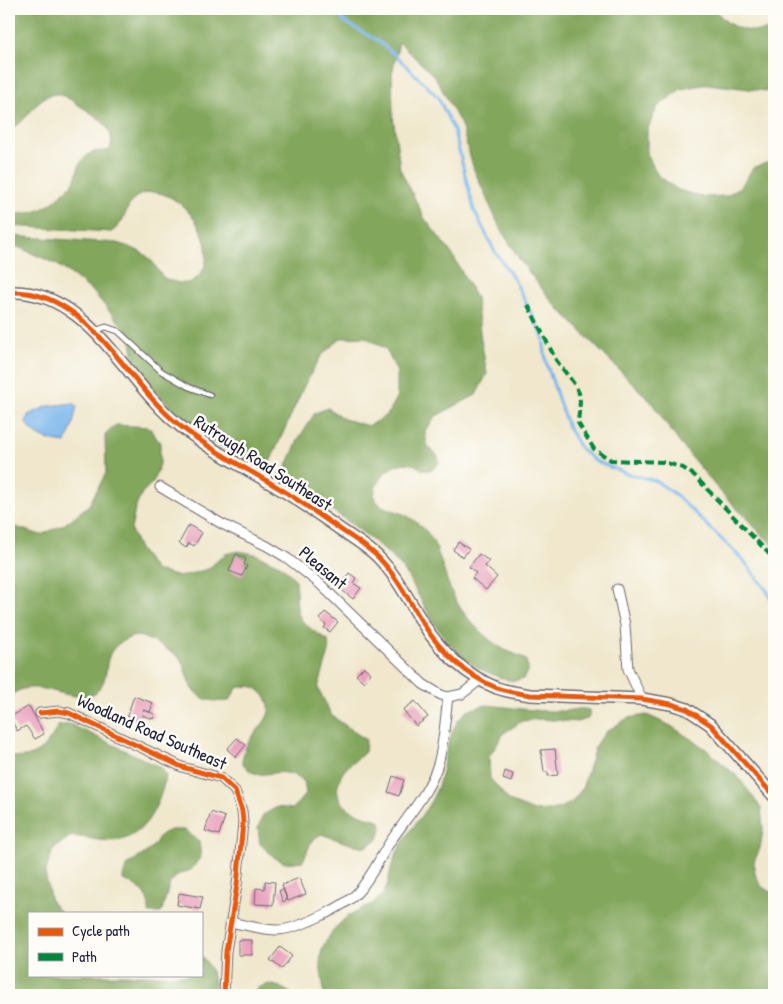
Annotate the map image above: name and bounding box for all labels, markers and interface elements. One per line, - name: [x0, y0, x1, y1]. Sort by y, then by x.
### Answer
- street label: Rutrough Road Southeast: [189, 408, 338, 517]
- street label: Pleasant: [294, 540, 353, 596]
- street label: Woodland Road Southeast: [73, 687, 232, 776]
- legend: [28, 912, 202, 976]
- text: Cycle path: [72, 920, 130, 941]
- text: Path: [72, 946, 97, 967]

